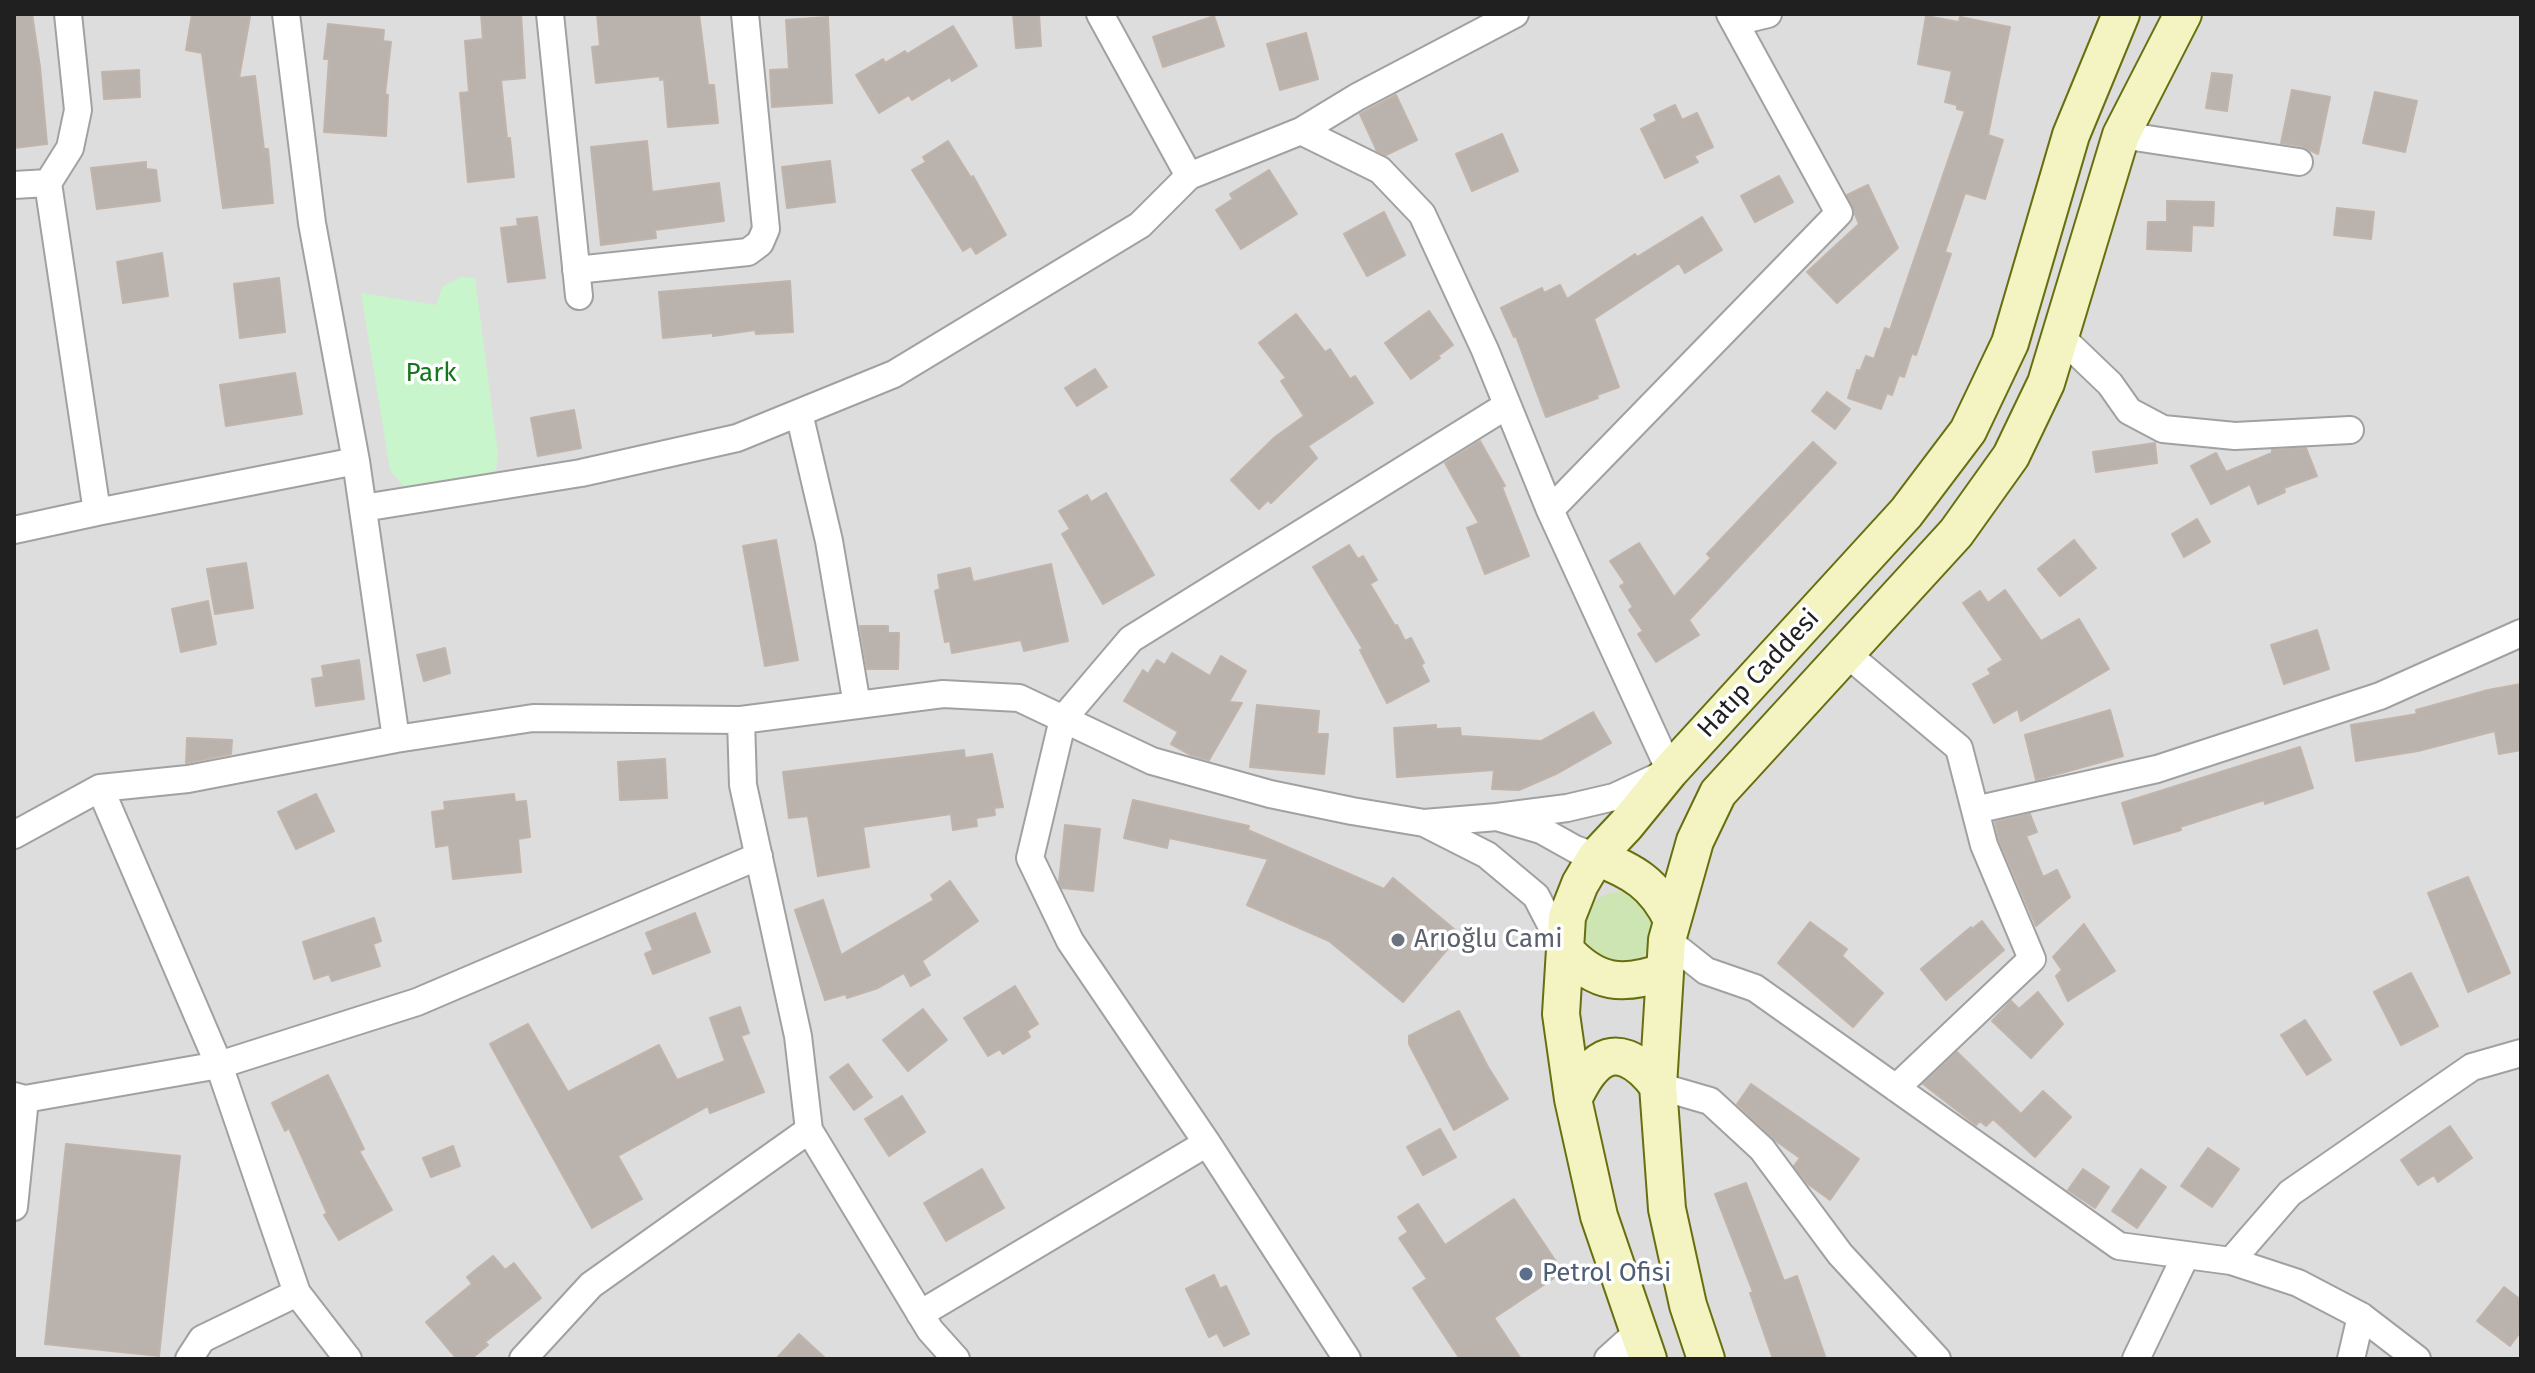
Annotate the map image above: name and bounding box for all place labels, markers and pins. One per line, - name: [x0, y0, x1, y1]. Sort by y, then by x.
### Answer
- place label: Arıoğlu Cami: [1414, 924, 1563, 956]
- marker: Arıoğlu Cami: [1389, 931, 1407, 949]
- place label: Petrol Ofisi: [1542, 1258, 1671, 1290]
- marker: Petrol Ofisi: [1517, 1265, 1535, 1283]

